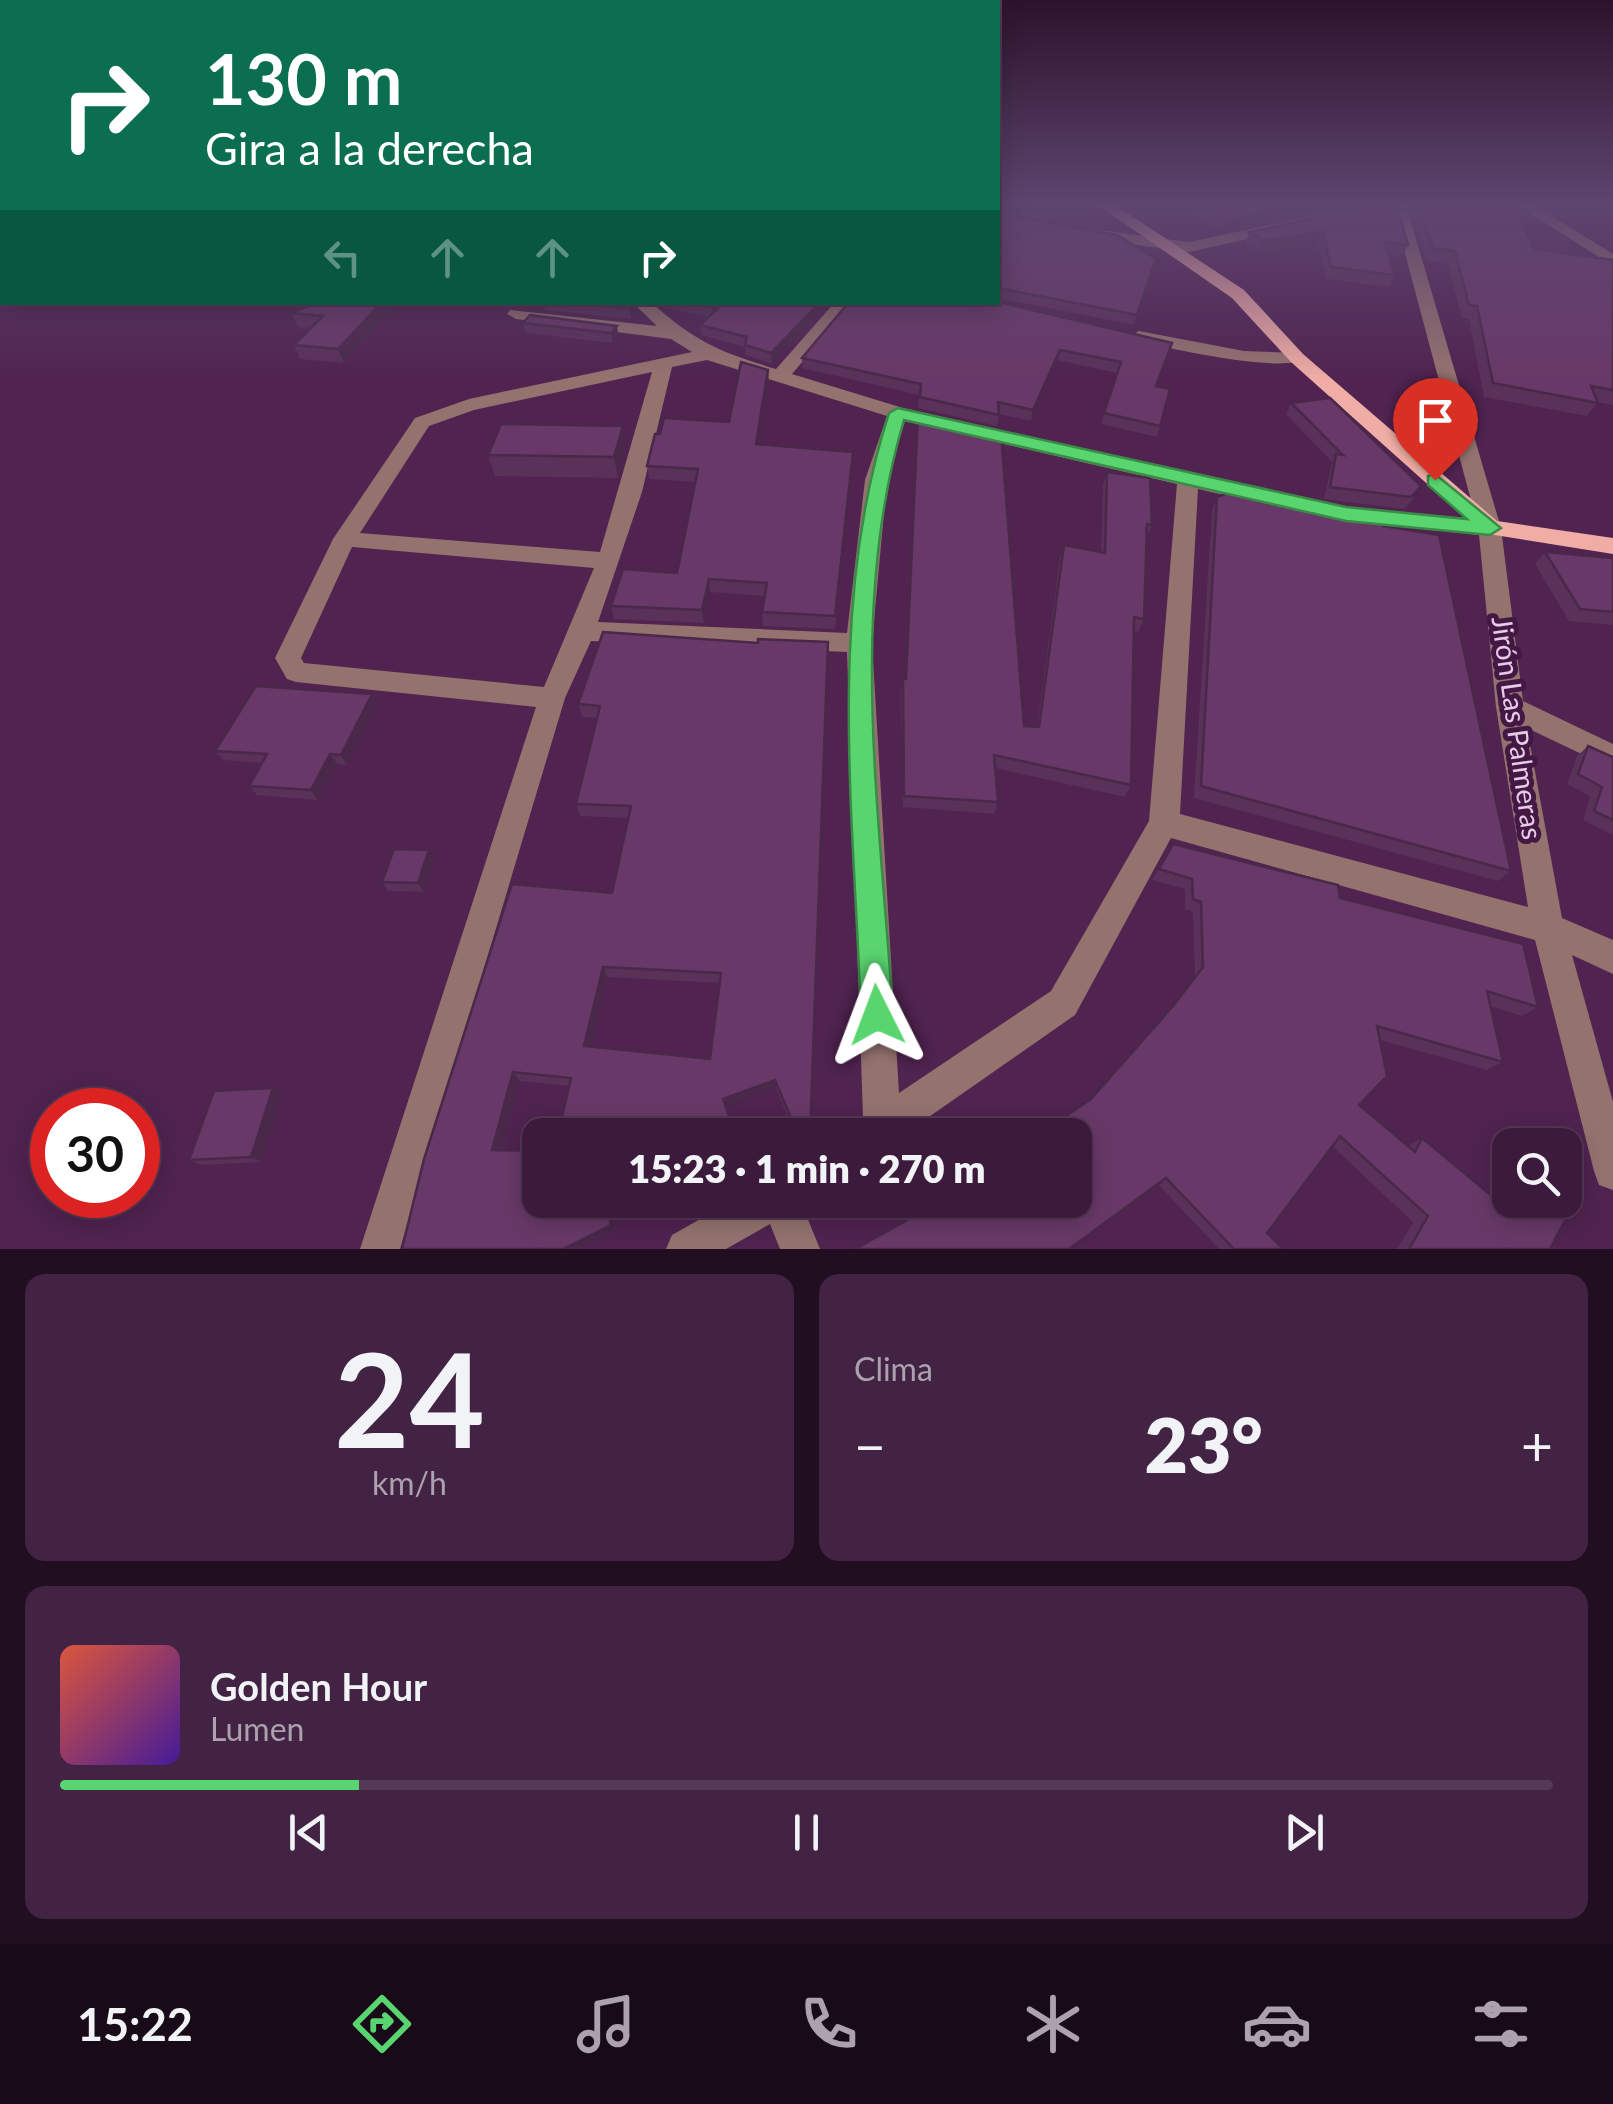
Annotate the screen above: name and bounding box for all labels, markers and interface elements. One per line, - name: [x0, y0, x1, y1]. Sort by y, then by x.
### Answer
- text: 130 m: [205, 36, 402, 120]
- icon: right: [40, 40, 170, 170]
- text: Gira a la derecha: [205, 121, 534, 175]
- icon: left: [315, 230, 370, 285]
- icon: ahead: [420, 230, 475, 285]
- icon: ahead: [525, 230, 580, 285]
- icon: right: [630, 230, 685, 285]
- pin: [1393, 378, 1478, 481]
- icon: arrive: [1408, 393, 1463, 448]
- street label: Jirón Las Palmeras: [1486, 614, 1550, 842]
- position arrow: [825, 963, 929, 1067]
- speed limit sign: 30: [30, 1088, 160, 1218]
- map controls: [1492, 1128, 1582, 1218]
- button: search: [1492, 1128, 1582, 1218]
- text: 15:23 · 1 min · 270 m: [628, 1145, 986, 1191]
- text: 24: [334, 1320, 485, 1476]
- text: Clima: [854, 1349, 933, 1388]
- text: 23°: [1144, 1399, 1263, 1489]
- text: −: [854, 1412, 886, 1478]
- text: +: [1521, 1412, 1553, 1478]
- text: km/h: [372, 1463, 447, 1502]
- text: Golden Hour: [210, 1663, 427, 1709]
- text: Lumen: [210, 1709, 304, 1748]
- icon: previous: [281, 1805, 336, 1860]
- icon: pause: [779, 1805, 834, 1860]
- icon: next: [1277, 1805, 1332, 1860]
- icon: directions: [347, 1989, 417, 2059]
- icon: music: [571, 1989, 641, 2059]
- icon: phone: [794, 1989, 864, 2059]
- icon: climate: [1018, 1989, 1088, 2059]
- icon: car: [1242, 1989, 1312, 2059]
- icon: filters: [1466, 1989, 1536, 2059]
- text: 15:22: [77, 1997, 193, 2051]

